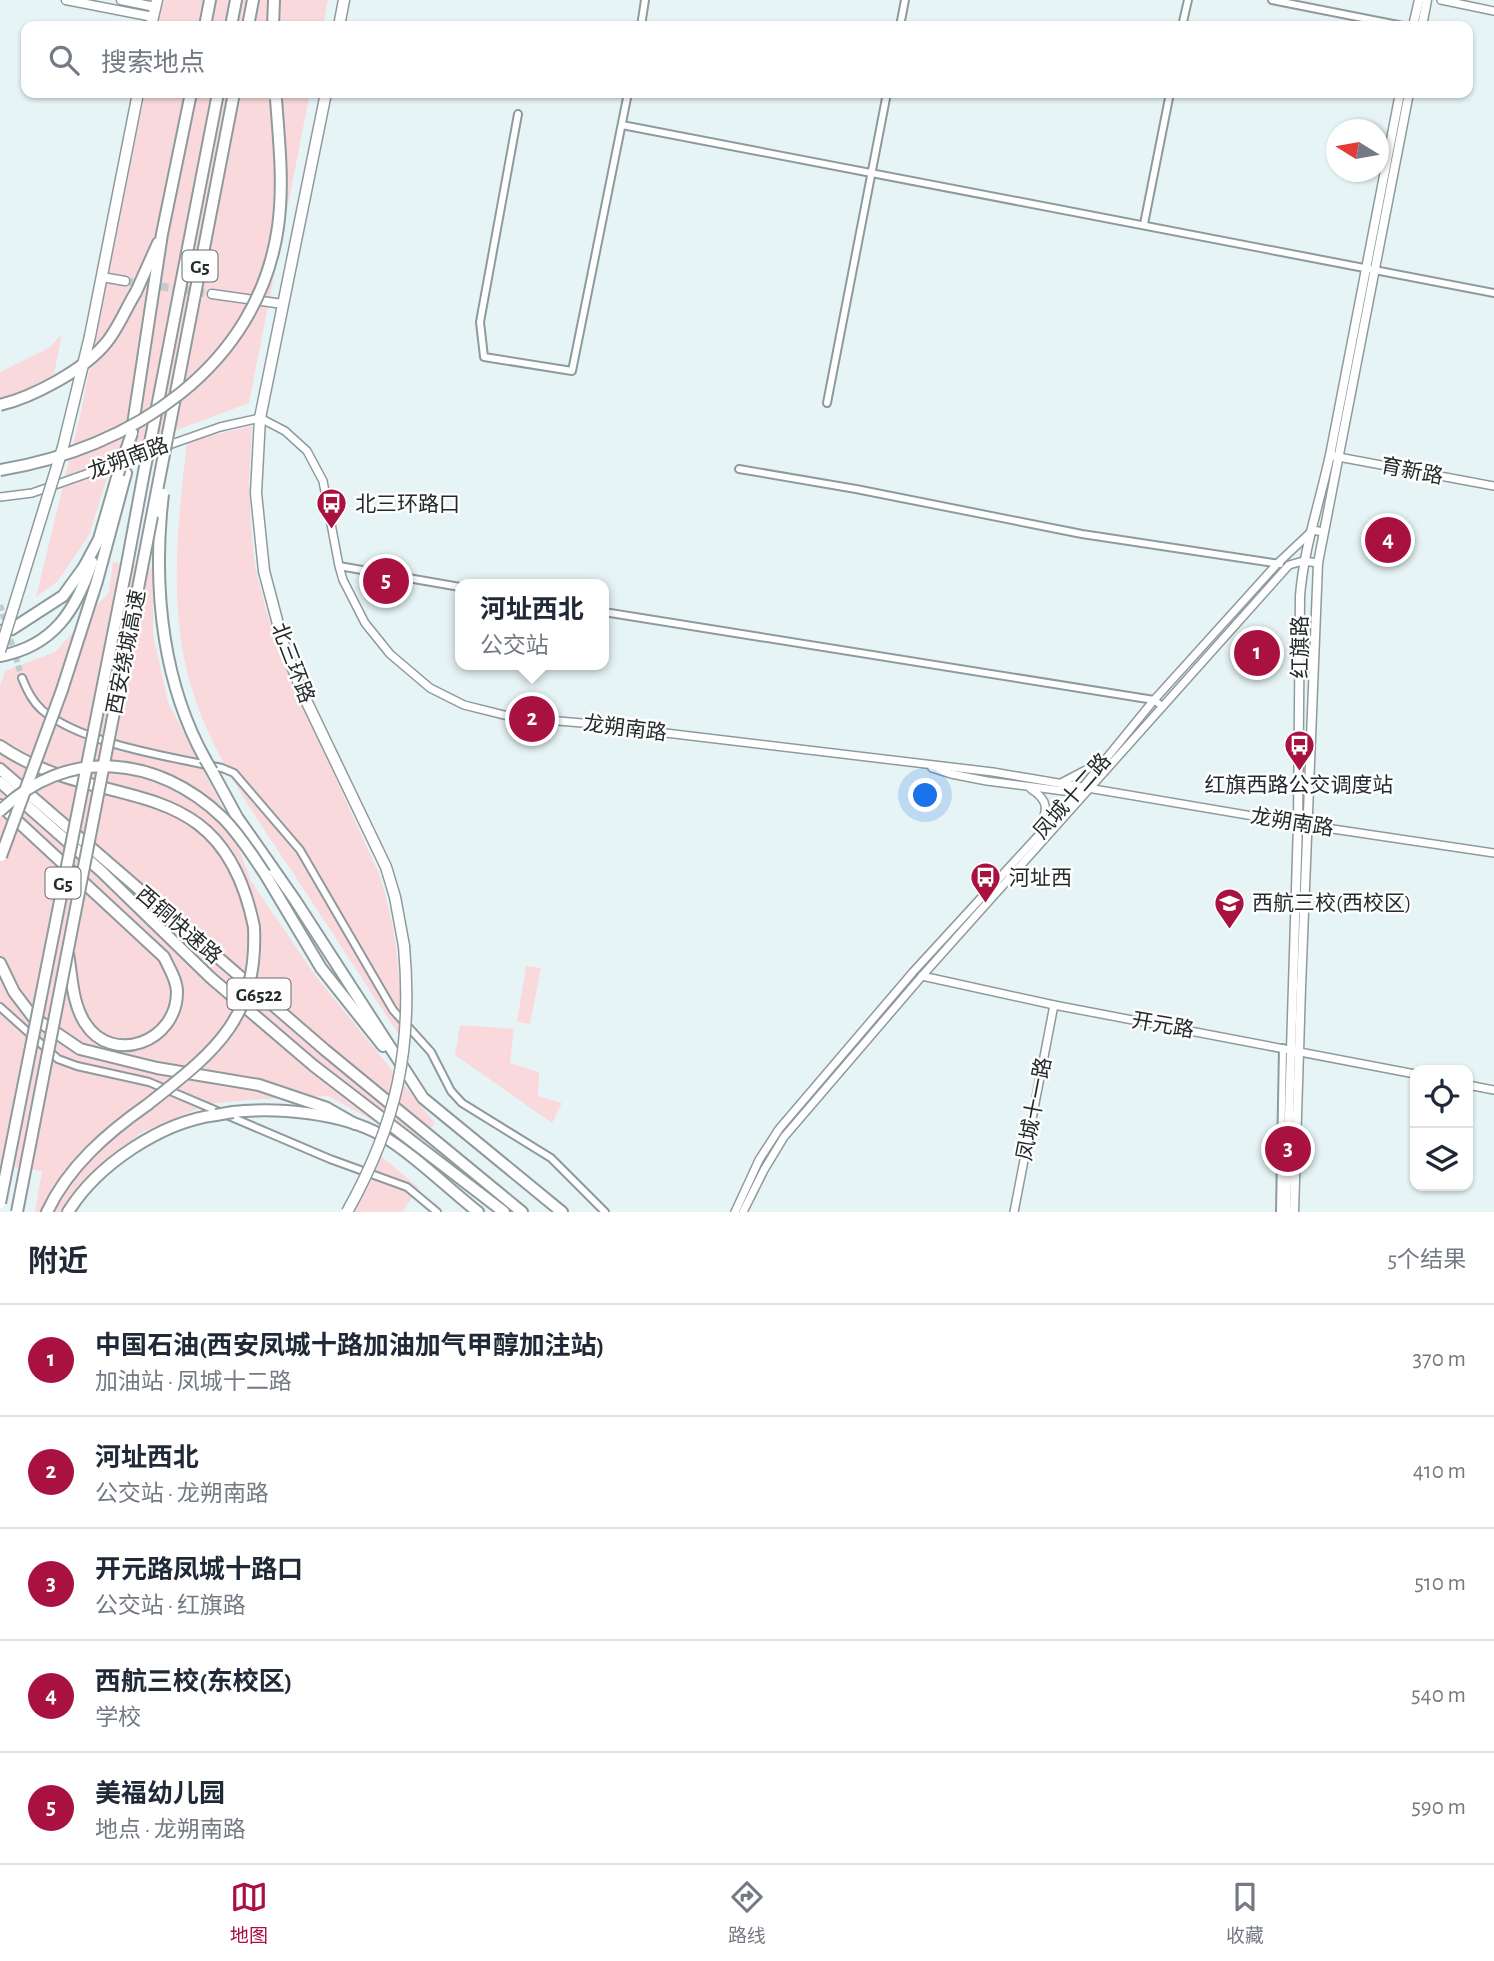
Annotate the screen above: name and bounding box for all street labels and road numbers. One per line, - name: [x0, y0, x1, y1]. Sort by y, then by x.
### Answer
- road number: G5: [182, 250, 218, 282]
- street label: 龙朔南路: [85, 433, 171, 483]
- street label: 育新路: [1379, 454, 1445, 488]
- street label: 西安绕城高速: [103, 588, 149, 716]
- street label: 红旗路: [1289, 616, 1311, 679]
- street label: 北三环路: [268, 620, 318, 706]
- street label: 龙朔南路: [582, 712, 668, 744]
- street label: 凤城十二路: [1029, 749, 1115, 843]
- street label: 龙朔南路: [1249, 805, 1335, 839]
- road number: G5: [46, 868, 80, 898]
- street label: 西铜快速路: [132, 882, 226, 968]
- road number: G6522: [228, 978, 290, 1010]
- street label: 开元路: [1130, 1009, 1196, 1041]
- street label: 凤城十一路: [1013, 1055, 1055, 1163]

